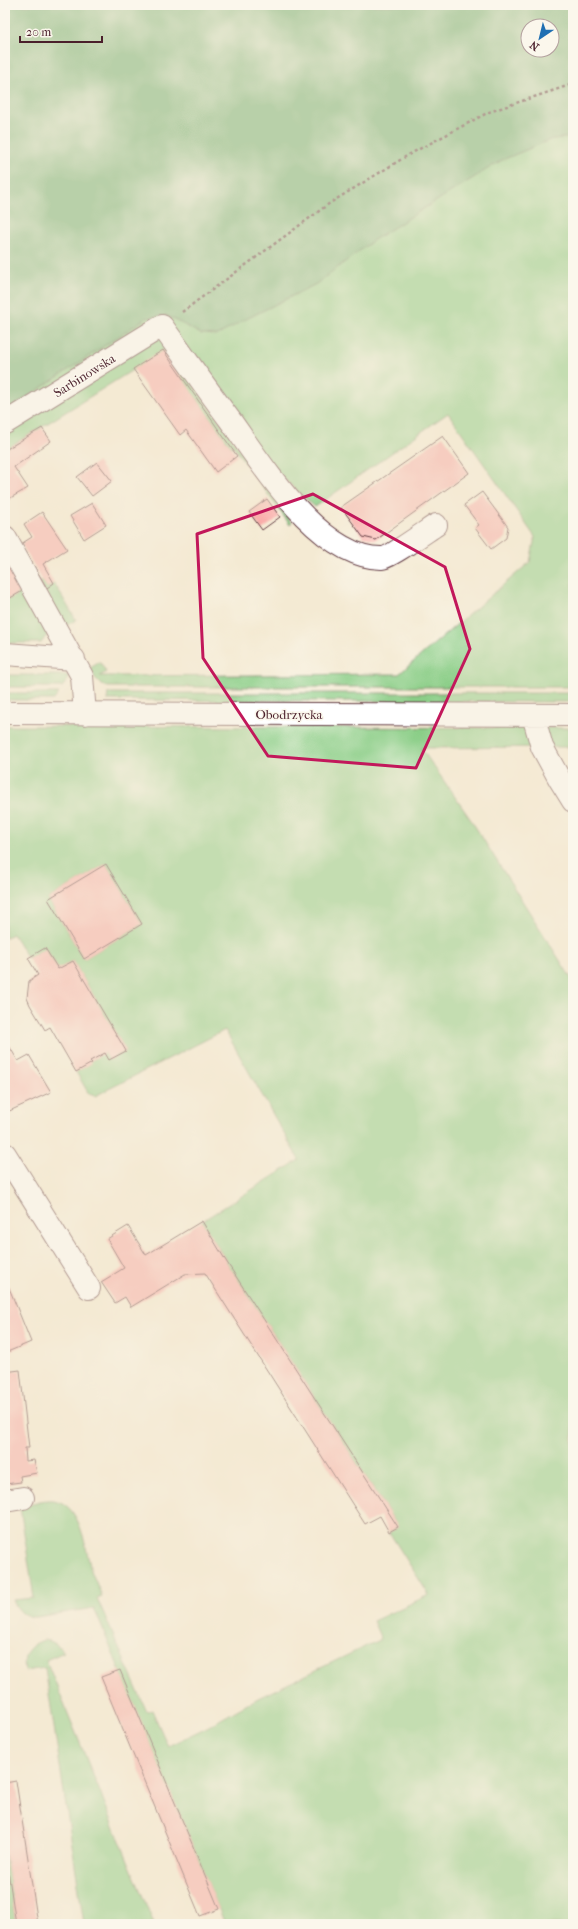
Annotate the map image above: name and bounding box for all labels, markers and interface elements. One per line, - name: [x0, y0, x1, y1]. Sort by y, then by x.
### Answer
- scale bar: [20, 18, 102, 44]
- north arrow: [520, 18, 560, 58]
- text: 20 m: [26, 25, 51, 39]
- text: N: [527, 38, 542, 54]
- street label: Sarbinowska: [51, 350, 119, 400]
- street label: Obodrzycka: [255, 707, 324, 722]

